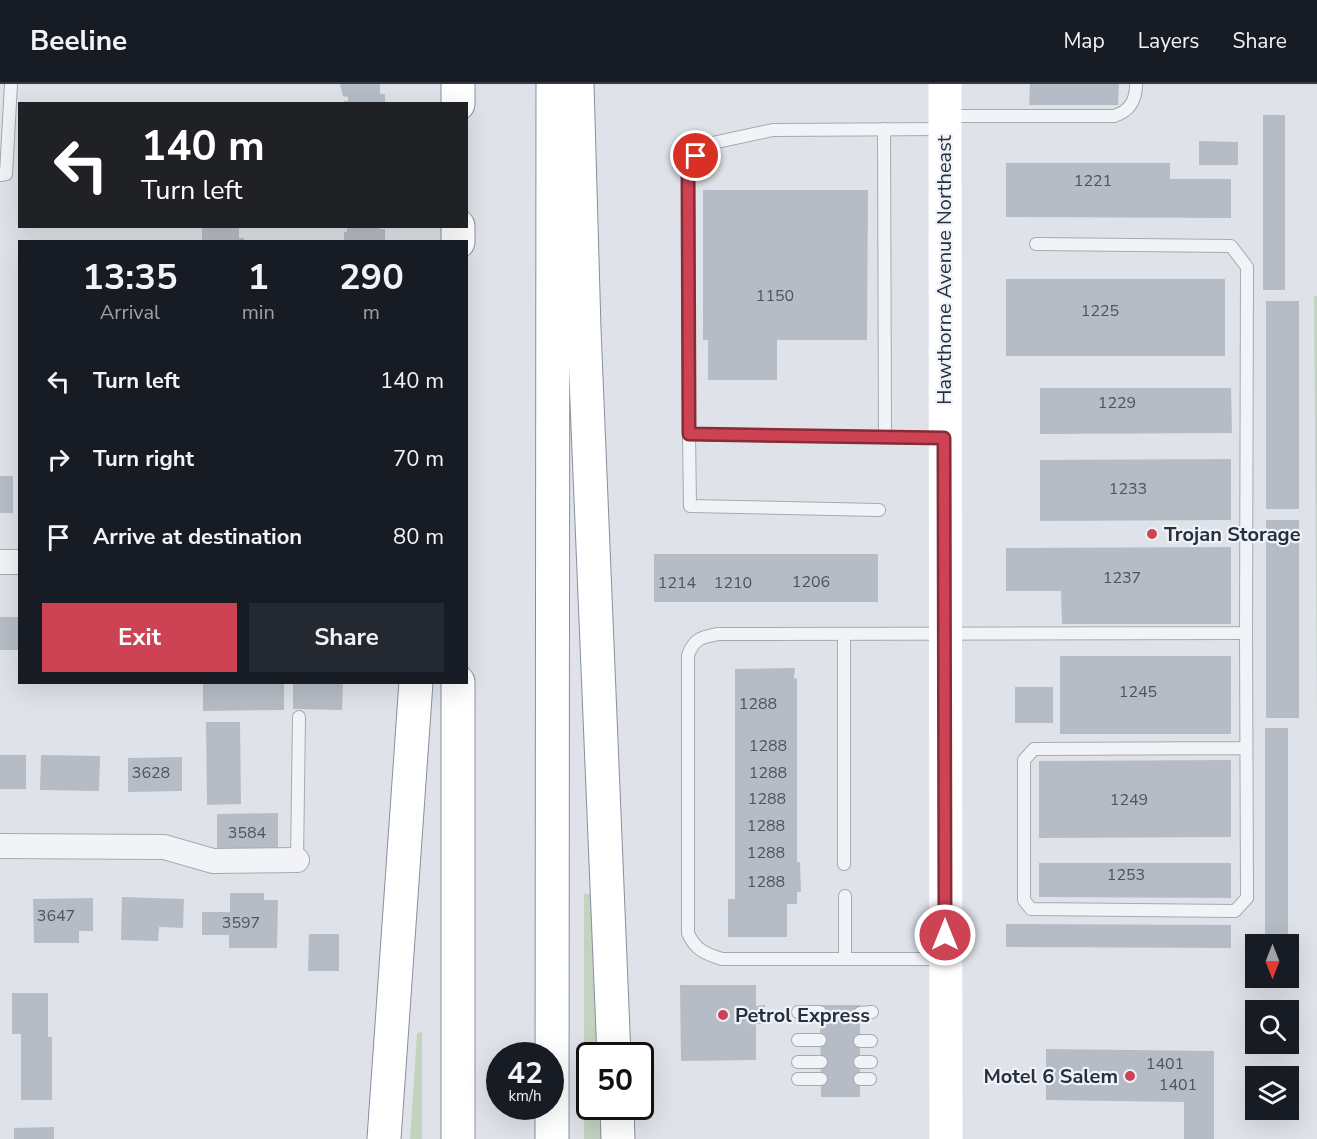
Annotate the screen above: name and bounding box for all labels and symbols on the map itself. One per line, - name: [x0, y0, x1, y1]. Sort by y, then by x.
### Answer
- pin: [670, 130, 721, 181]
- street label: Hawthorne Avenue Northeast: [931, 134, 958, 405]
- house number: 1221: [1074, 170, 1112, 192]
- house number: 1150: [756, 285, 794, 307]
- house number: 1225: [1081, 300, 1119, 322]
- house number: 1229: [1098, 392, 1136, 414]
- house number: 1233: [1109, 478, 1147, 500]
- place label: Trojan Storage: [1164, 521, 1301, 548]
- marker: Trojan Storage: [1145, 527, 1159, 541]
- house number: 1237: [1103, 567, 1141, 589]
- house number: 1206: [792, 571, 830, 593]
- house number: 1214: [658, 572, 697, 594]
- house number: 1210: [714, 572, 752, 594]
- house number: 1245: [1119, 681, 1157, 703]
- house number: 1288: [739, 693, 777, 715]
- house number: 1288: [749, 735, 787, 757]
- house number: 3628: [132, 762, 170, 784]
- house number: 1288: [749, 762, 787, 784]
- house number: 1288: [748, 788, 786, 810]
- house number: 1249: [1110, 789, 1148, 811]
- house number: 1288: [747, 815, 785, 837]
- house number: 3584: [228, 822, 267, 844]
- house number: 1288: [747, 842, 785, 864]
- house number: 1253: [1107, 864, 1145, 886]
- house number: 1288: [747, 871, 785, 893]
- position arrow: [913, 903, 977, 967]
- house number: 3647: [37, 905, 75, 927]
- house number: 3597: [222, 912, 260, 934]
- north arrow: [1245, 934, 1299, 988]
- place label: Petrol Express: [735, 1002, 870, 1029]
- marker: Petrol Express: [716, 1008, 730, 1022]
- speed limit sign: 50: [576, 1042, 654, 1120]
- house number: 1401: [1146, 1053, 1184, 1075]
- place label: Motel 6 Salem: [983, 1063, 1118, 1090]
- marker: Motel 6 Salem: [1123, 1069, 1137, 1083]
- house number: 1401: [1159, 1074, 1197, 1096]

